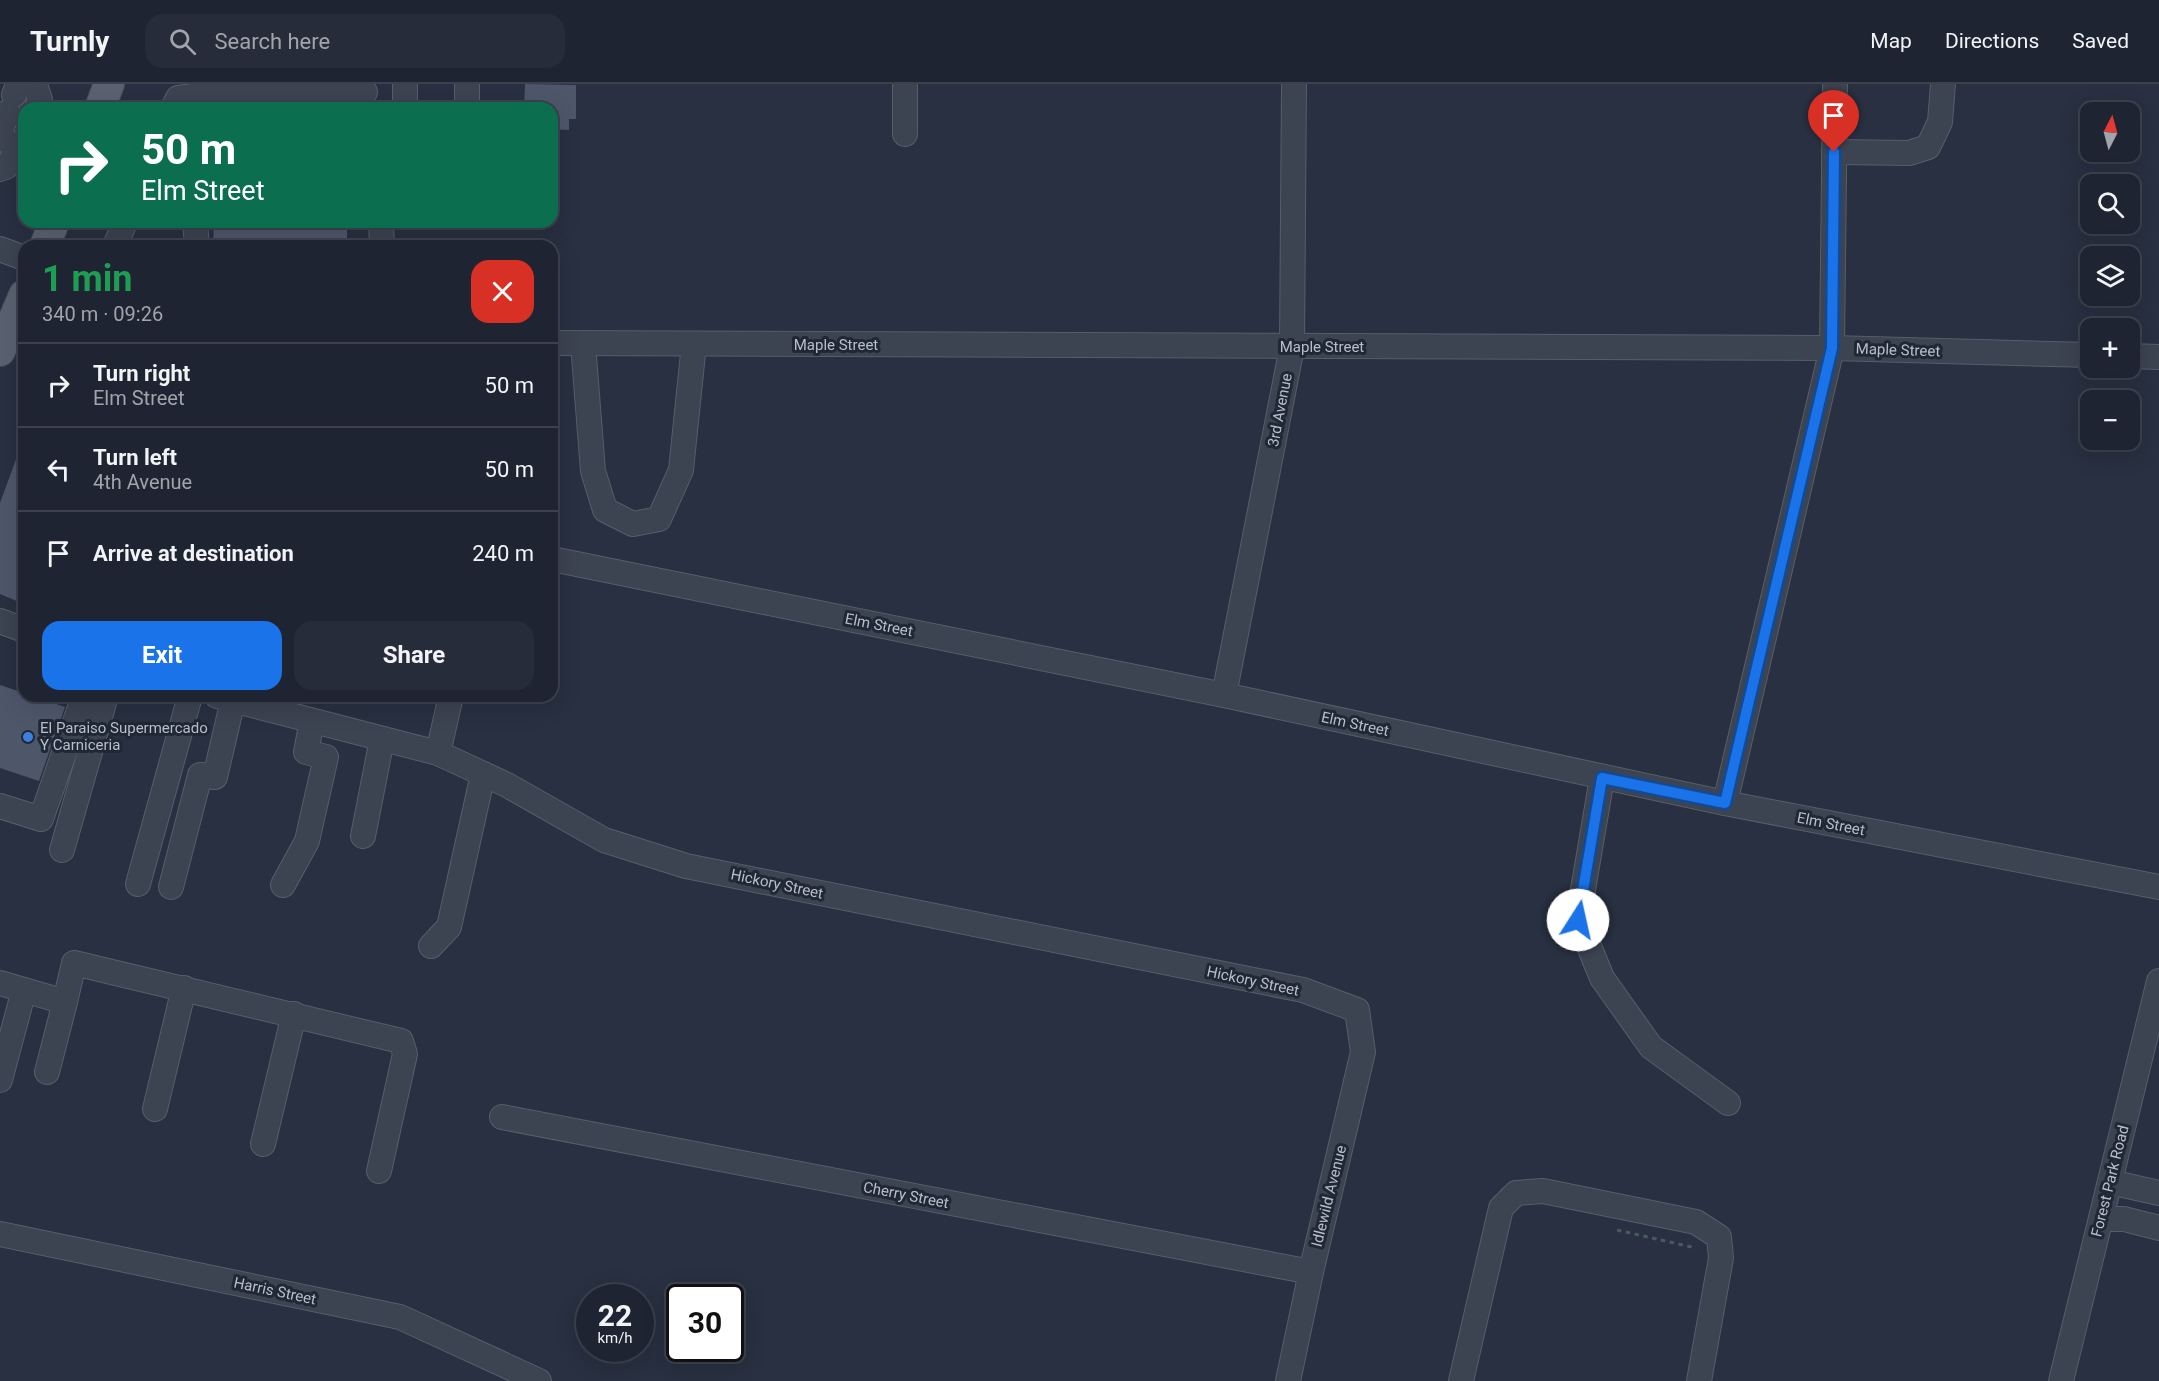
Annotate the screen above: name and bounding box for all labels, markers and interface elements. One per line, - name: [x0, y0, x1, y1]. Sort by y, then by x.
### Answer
- search box: [145, 14, 565, 68]
- text: Turnly: [30, 25, 109, 58]
- icon: search: [166, 25, 199, 58]
- text: Search here: [214, 29, 330, 54]
- text: Map: [1870, 29, 1912, 53]
- text: Directions: [1945, 29, 2039, 53]
- text: Saved: [2072, 29, 2129, 53]
- pin: [1808, 90, 1859, 152]
- icon: arrive: [1817, 99, 1850, 132]
- north arrow: [2080, 102, 2140, 162]
- map controls: [2080, 102, 2140, 450]
- text: 50 m: [141, 125, 236, 174]
- icon: right: [42, 126, 120, 204]
- button: search: [2080, 174, 2140, 234]
- text: Elm Street: [141, 175, 265, 207]
- button: layers: [2080, 246, 2140, 306]
- text: 1 min: [42, 258, 133, 300]
- button: close: [471, 260, 534, 323]
- text: 340 m · 09:26: [42, 302, 163, 326]
- button: +: [2080, 318, 2140, 378]
- street label: Maple Street: [794, 336, 878, 354]
- street label: Maple Street: [1280, 338, 1364, 356]
- street label: Maple Street: [1855, 340, 1941, 360]
- text: Turn right: [93, 361, 190, 386]
- icon: right: [42, 369, 75, 402]
- street label: 3rd Avenue: [1264, 372, 1296, 448]
- text: 50 m: [485, 373, 534, 398]
- text: Elm Street: [93, 386, 185, 410]
- button: −: [2080, 390, 2140, 450]
- text: Turn left: [93, 445, 177, 470]
- icon: left: [42, 453, 75, 486]
- text: 50 m: [485, 457, 534, 482]
- text: 4th Avenue: [93, 470, 192, 494]
- icon: arrive: [42, 537, 75, 570]
- text: Arrive at destination: [93, 541, 294, 566]
- text: 240 m: [472, 541, 534, 566]
- street label: Elm Street: [844, 610, 914, 640]
- button: Exit: [42, 621, 282, 690]
- button: Share: [294, 621, 534, 690]
- street label: Elm Street: [1320, 708, 1391, 740]
- place label: El Paraiso Supermercado Y Carniceria: [40, 719, 208, 754]
- marker: El Paraiso Supermercado Y Carniceria: [21, 730, 35, 744]
- street label: Elm Street: [1796, 809, 1866, 839]
- street label: Hickory Street: [729, 865, 825, 903]
- position arrow: [1546, 888, 1610, 952]
- street label: Hickory Street: [1205, 962, 1301, 1000]
- street label: Forest Park Road: [2087, 1123, 2133, 1239]
- street label: Idlewild Avenue: [1308, 1143, 1350, 1249]
- street label: Cherry Street: [862, 1178, 950, 1212]
- street label: Harris Street: [232, 1273, 318, 1309]
- speed limit sign: 30: [666, 1284, 744, 1362]
- text: 22: [598, 1298, 632, 1333]
- text: km/h: [597, 1329, 633, 1347]

